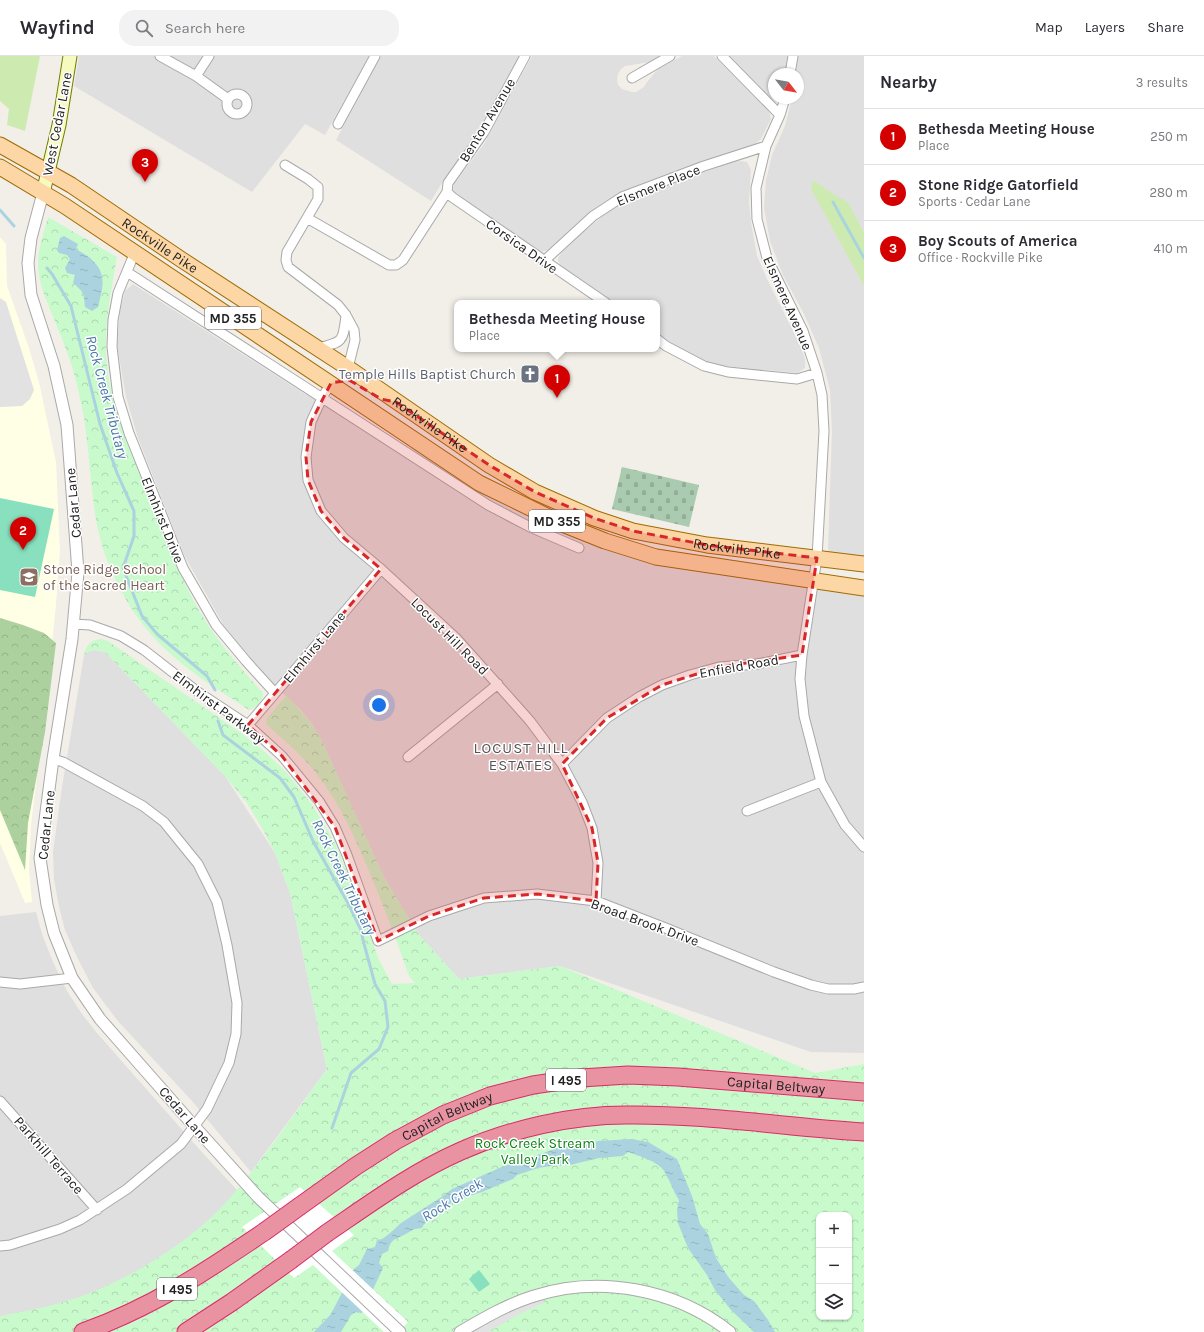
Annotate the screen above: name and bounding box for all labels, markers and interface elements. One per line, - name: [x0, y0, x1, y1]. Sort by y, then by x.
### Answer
- search box: [119, 10, 399, 46]
- text: Wayfind: [20, 17, 95, 39]
- icon: search: [133, 17, 155, 39]
- text: Search here: [165, 19, 245, 37]
- text: Map: [1035, 19, 1063, 36]
- text: Layers: [1085, 19, 1125, 36]
- text: Share: [1147, 19, 1184, 36]
- north arrow: [768, 68, 804, 104]
- street label: West Cedar Lane: [39, 71, 76, 177]
- text: Nearby: [880, 72, 937, 92]
- street label: Benton Avenue: [456, 75, 519, 165]
- text: 3 results: [1136, 75, 1188, 90]
- text: Bethesda Meeting House: [918, 120, 1095, 138]
- text: 1: [891, 129, 895, 144]
- text: 250 m: [1150, 129, 1188, 144]
- text: Place: [918, 138, 949, 153]
- pin: 3: [132, 149, 158, 182]
- street label: Elsmere Place: [614, 161, 703, 210]
- text: Stone Ridge Gatorfield: [918, 176, 1079, 194]
- text: 2: [889, 185, 897, 200]
- text: 280 m: [1150, 185, 1188, 200]
- text: Sports · Cedar Lane: [918, 194, 1031, 209]
- street label: Rockville Pike: [119, 214, 201, 277]
- street label: Corsica Drive: [483, 215, 561, 277]
- text: Boy Scouts of America: [918, 232, 1077, 250]
- text: 3: [889, 241, 897, 256]
- text: 410 m: [1153, 241, 1188, 256]
- text: Office · Rockville Pike: [918, 250, 1043, 265]
- street label: Elsmere Avenue: [759, 254, 816, 353]
- popup: [454, 300, 660, 352]
- road number: MD 355: [205, 307, 261, 329]
- text: Bethesda Meeting House: [469, 310, 645, 328]
- text: Place: [469, 328, 500, 343]
- water label: Rock Creek Tributary: [82, 333, 132, 461]
- church icon: Temple Hills Baptist Church: [519, 363, 541, 385]
- pin: 1: [544, 365, 570, 398]
- place label: Temple Hills Baptist Church: [339, 366, 516, 383]
- street label: Rockville Pike: [389, 393, 471, 457]
- street label: Cedar Lane: [62, 467, 85, 539]
- street label: Elmhirst Drive: [138, 475, 188, 566]
- road number: MD 355: [529, 510, 585, 532]
- pin: 2: [10, 517, 36, 550]
- street label: Rockville Pike: [692, 535, 782, 563]
- place label: Stone Ridge School of the Sacred Heart: [43, 561, 166, 594]
- school or university icon: Stone Ridge School of the Sacred Heart: [18, 566, 40, 588]
- street label: Locust Hill Road: [407, 594, 492, 679]
- street label: Elmhirst Lane: [279, 608, 349, 687]
- street label: Enfield Road: [698, 651, 780, 682]
- street label: Elmhirst Parkway: [169, 667, 269, 748]
- your location: [369, 695, 389, 715]
- district label: LOCUST HILL ESTATES: [473, 739, 569, 774]
- street label: Cedar Lane: [34, 789, 59, 861]
- water label: Rock Creek Tributary: [308, 816, 380, 938]
- street label: Broad Brook Drive: [588, 895, 701, 950]
- road number: I 495: [546, 1069, 586, 1091]
- street label: Capital Beltway: [726, 1073, 826, 1098]
- street label: Cedar Lane: [155, 1083, 214, 1147]
- street label: Capital Beltway: [399, 1088, 495, 1145]
- street label: Parkhill Terrace: [10, 1113, 87, 1198]
- park label: Rock Creek Stream Valley Park: [475, 1135, 595, 1168]
- water label: Rock Creek: [418, 1174, 486, 1226]
- map controls: [816, 1212, 852, 1320]
- button: +: [816, 1212, 852, 1248]
- button: −: [816, 1248, 852, 1284]
- road number: I 495: [157, 1278, 197, 1300]
- button: layers: [816, 1284, 852, 1320]

